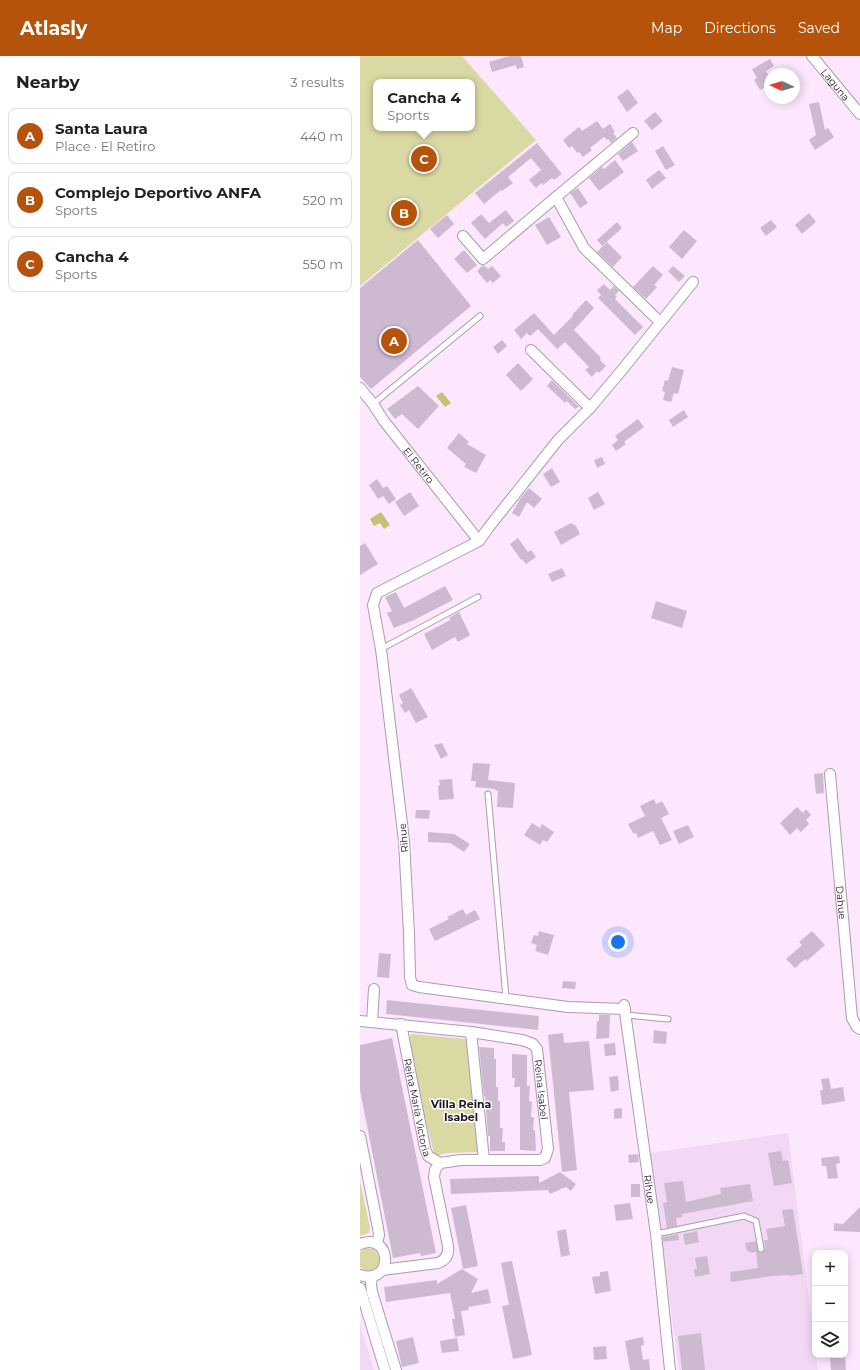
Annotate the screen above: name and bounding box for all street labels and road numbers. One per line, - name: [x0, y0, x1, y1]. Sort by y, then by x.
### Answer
- street label: Laguna: [818, 66, 852, 104]
- street label: El Retiro: [400, 445, 437, 486]
- street label: Rihue: [396, 823, 411, 853]
- street label: Dahue: [833, 885, 849, 920]
- street label: Reina María Victoria: [401, 1057, 434, 1159]
- street label: Reina Isabel: [531, 1059, 551, 1120]
- street label: Rihue: [641, 1174, 658, 1205]

